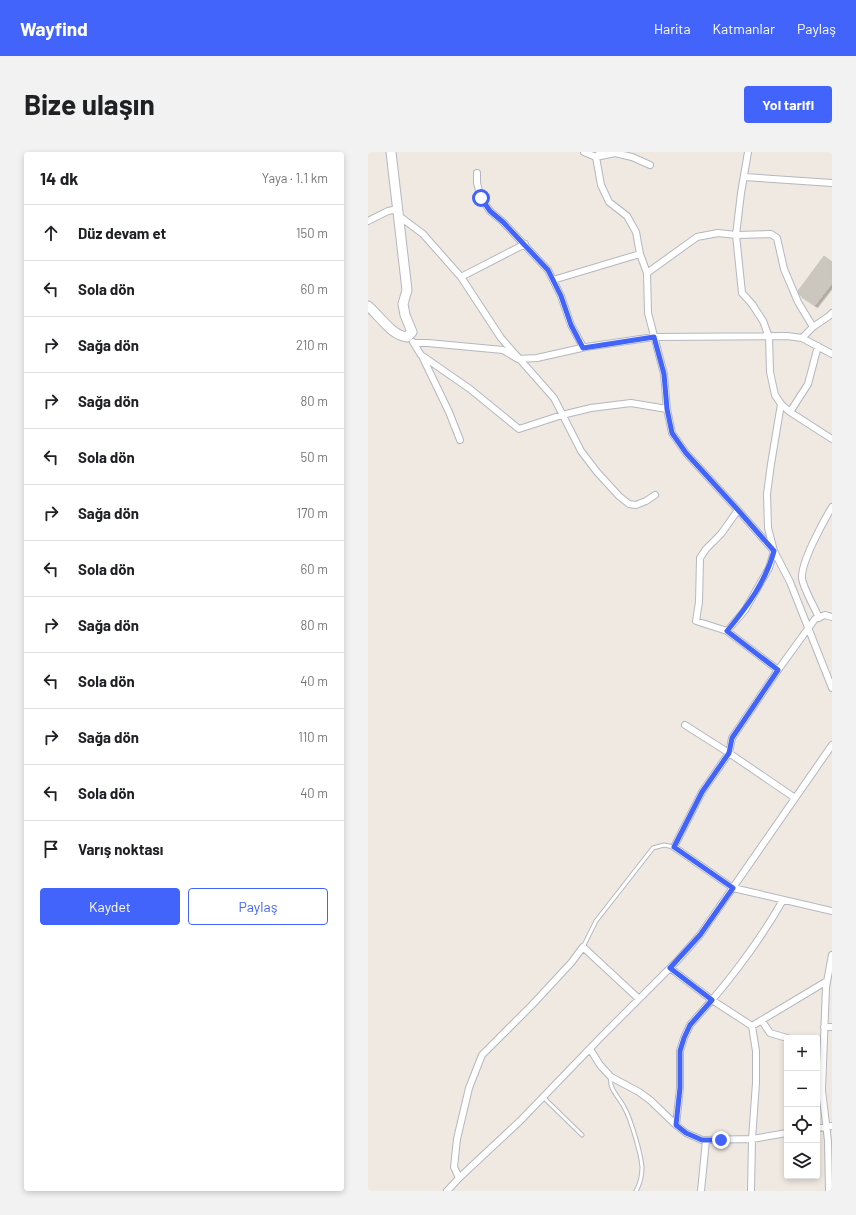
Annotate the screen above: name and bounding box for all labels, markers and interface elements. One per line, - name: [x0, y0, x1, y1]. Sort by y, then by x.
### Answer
- text: Wayfind: [20, 17, 88, 40]
- text: Harita: [654, 20, 691, 37]
- text: Katmanlar: [713, 20, 775, 37]
- text: Paylaş: [797, 20, 836, 37]
- button: Yol tarifi: [744, 86, 832, 123]
- text: Bize ulaşın: [24, 87, 155, 121]
- text: 14 dk: [40, 168, 78, 188]
- text: Yaya · 1.1 km: [262, 170, 328, 186]
- route start: [472, 189, 490, 207]
- icon: ahead: [40, 222, 62, 244]
- text: Düz devam et: [78, 224, 166, 242]
- text: 150 m: [296, 225, 328, 241]
- icon: left: [40, 278, 62, 300]
- text: Sola dön: [78, 280, 135, 298]
- text: 60 m: [301, 281, 328, 297]
- icon: right: [40, 334, 62, 356]
- text: Sağa dön: [78, 336, 139, 354]
- text: 210 m: [296, 337, 328, 353]
- icon: right: [40, 390, 62, 412]
- text: Sağa dön: [78, 392, 139, 410]
- text: 80 m: [301, 393, 328, 409]
- icon: left: [40, 446, 62, 468]
- text: Sola dön: [78, 448, 135, 466]
- text: 50 m: [301, 449, 328, 465]
- icon: right: [40, 502, 62, 524]
- text: Sağa dön: [78, 504, 139, 522]
- text: 170 m: [297, 505, 328, 521]
- icon: left: [40, 558, 62, 580]
- text: Sola dön: [78, 560, 135, 578]
- text: 60 m: [301, 561, 328, 577]
- icon: right: [40, 614, 62, 636]
- text: Sağa dön: [78, 616, 139, 634]
- text: 80 m: [301, 617, 328, 633]
- icon: left: [40, 670, 62, 692]
- text: Sola dön: [78, 672, 135, 690]
- text: 40 m: [300, 673, 328, 689]
- icon: right: [40, 726, 62, 748]
- text: Sağa dön: [78, 728, 139, 746]
- text: 110 m: [298, 729, 328, 745]
- icon: left: [40, 782, 62, 804]
- text: Sola dön: [78, 784, 135, 802]
- text: 40 m: [300, 785, 328, 801]
- icon: arrive: [40, 838, 62, 860]
- text: Varış noktası: [78, 840, 163, 858]
- button: Kaydet: [40, 888, 180, 925]
- button: Paylaş: [188, 888, 328, 925]
- map controls: [784, 1035, 820, 1179]
- button: +: [784, 1035, 820, 1071]
- button: −: [784, 1071, 820, 1107]
- button: locate: [784, 1107, 820, 1143]
- route end: [712, 1131, 730, 1149]
- button: layers: [784, 1143, 820, 1179]

